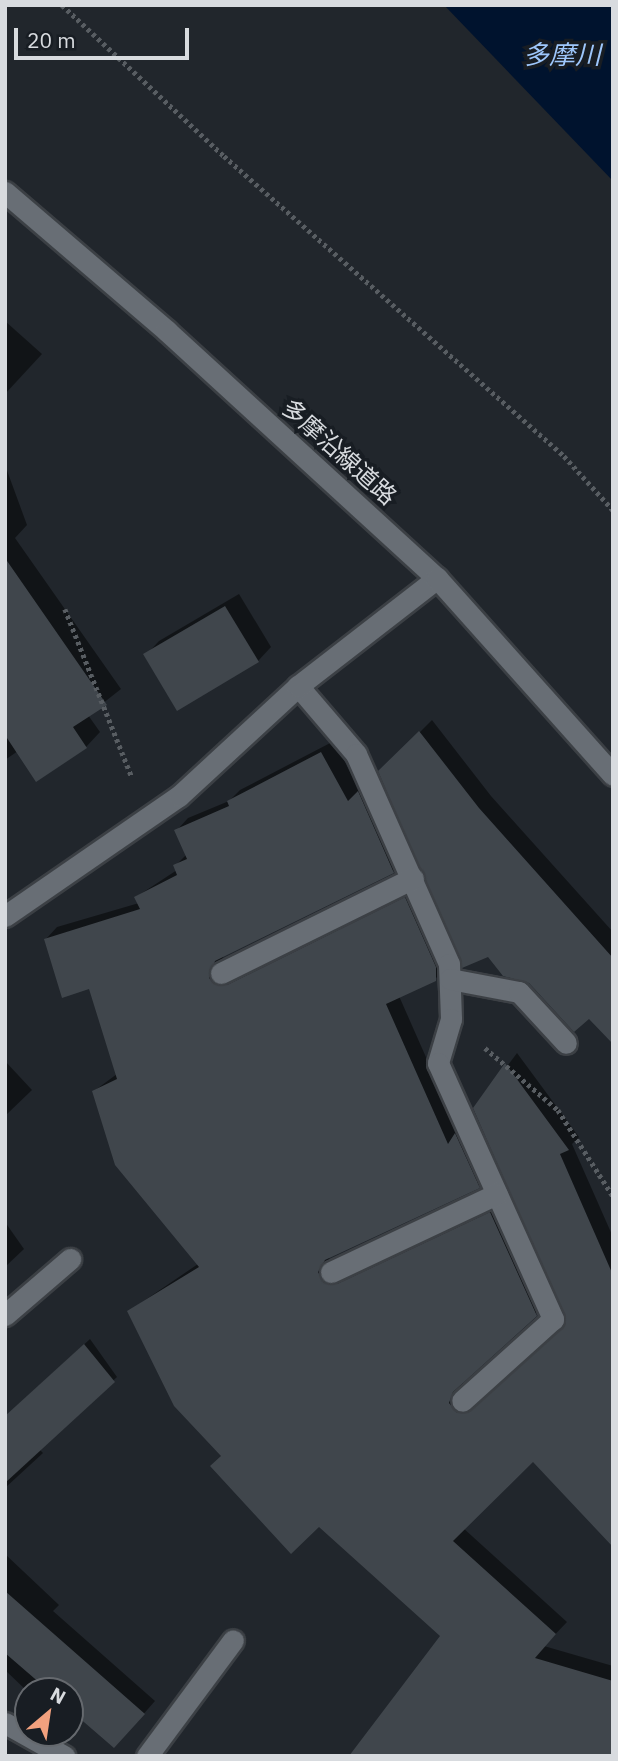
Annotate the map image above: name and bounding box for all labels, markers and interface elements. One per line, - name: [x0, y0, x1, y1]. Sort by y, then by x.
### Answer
- scale bar: [18, 14, 192, 58]
- text: 20 m: [27, 26, 76, 54]
- water label: 多摩川: [523, 39, 601, 71]
- street label: 多摩沿線道路: [276, 393, 402, 511]
- north arrow: [14, 1677, 84, 1747]
- text: N: [46, 1682, 70, 1709]

